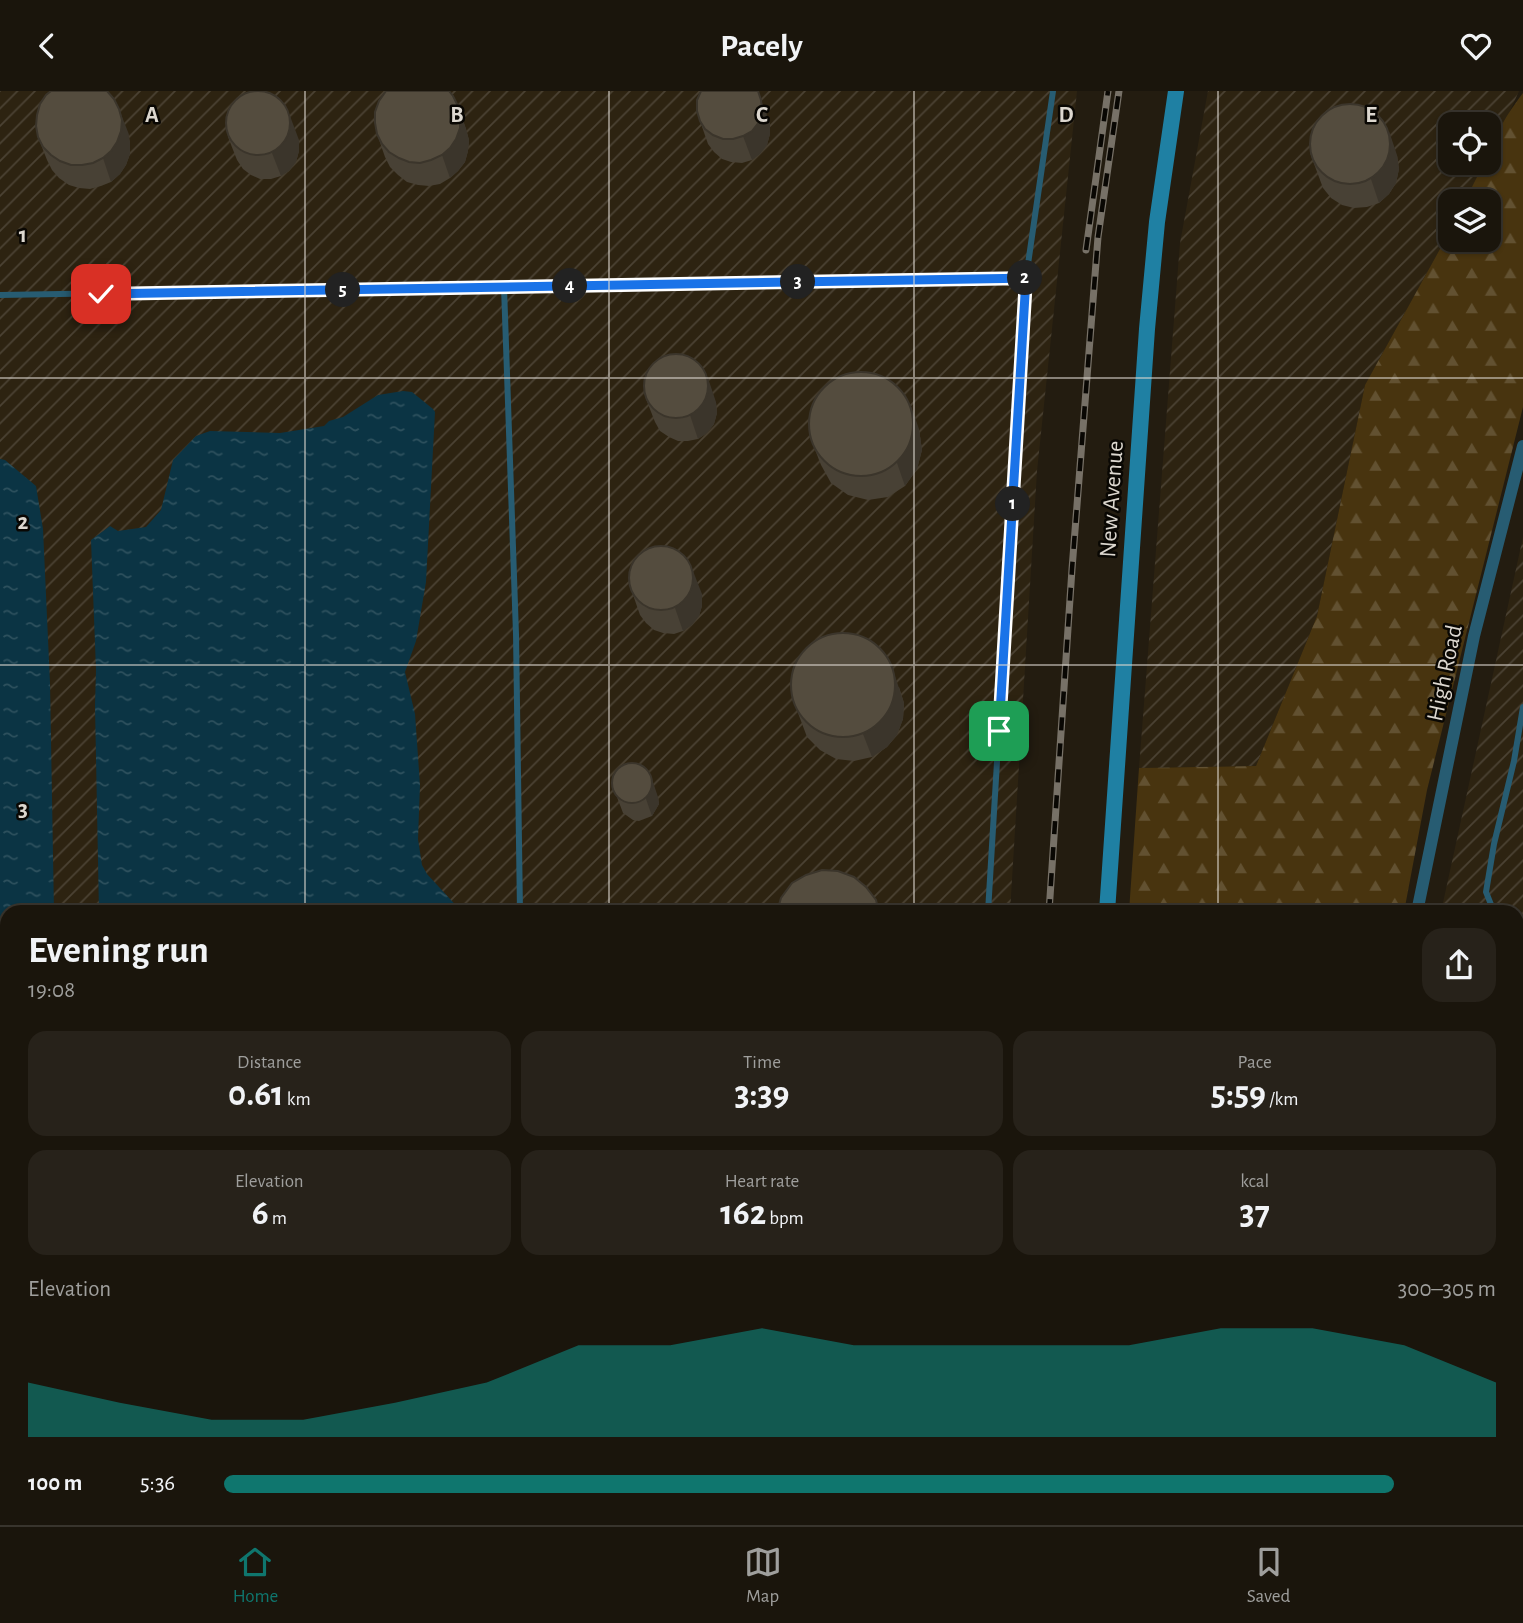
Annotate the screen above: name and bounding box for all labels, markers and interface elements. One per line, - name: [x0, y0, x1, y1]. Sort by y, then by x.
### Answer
- icon: back: [28, 27, 66, 65]
- icon: heart: [1457, 27, 1495, 65]
- text: Pacely: [720, 30, 803, 62]
- text: A: [145, 104, 159, 127]
- text: B: [450, 104, 464, 127]
- text: C: [756, 104, 768, 127]
- text: D: [1058, 104, 1074, 127]
- text: E: [1365, 104, 1377, 127]
- map controls: [1438, 112, 1501, 252]
- button: locate: [1438, 112, 1501, 175]
- button: layers: [1438, 189, 1501, 252]
- text: 1: [19, 224, 27, 247]
- pin: 2: [1007, 261, 1042, 295]
- pin: [71, 264, 131, 324]
- pin: 3: [780, 265, 816, 299]
- text: 2: [1020, 268, 1029, 287]
- pin: 4: [552, 269, 588, 303]
- text: 3: [793, 272, 802, 291]
- pin: 5: [326, 273, 360, 307]
- icon: check: [82, 275, 120, 313]
- text: 4: [565, 276, 574, 295]
- text: 5: [338, 280, 347, 299]
- street label: New Avenue: [1096, 440, 1128, 558]
- pin: 1: [996, 487, 1030, 521]
- text: 1: [1009, 494, 1016, 513]
- text: 2: [18, 511, 29, 534]
- street label: High Road: [1423, 623, 1467, 723]
- pin: [969, 701, 1029, 761]
- icon: arrive: [980, 712, 1018, 750]
- text: 3: [18, 798, 28, 821]
- button: share: [1422, 928, 1496, 1002]
- text: Evening run: [28, 932, 209, 970]
- text: 19:08: [28, 979, 75, 1002]
- text: Distance: [237, 1053, 302, 1072]
- text: Time: [743, 1053, 781, 1072]
- text: Pace: [1238, 1053, 1272, 1072]
- text: 0.61: [228, 1077, 284, 1112]
- text: 3:39: [734, 1077, 790, 1112]
- text: 5:59: [1211, 1077, 1266, 1112]
- text: km: [284, 1090, 311, 1109]
- text: /km: [1266, 1090, 1298, 1109]
- text: Elevation: [235, 1172, 304, 1191]
- text: Heart rate: [725, 1172, 799, 1191]
- text: kcal: [1240, 1172, 1269, 1191]
- text: 6: [252, 1196, 269, 1231]
- text: 162: [720, 1196, 766, 1231]
- text: 37: [1240, 1196, 1270, 1231]
- text: m: [269, 1209, 287, 1228]
- text: bpm: [766, 1209, 804, 1228]
- text: Elevation: [28, 1278, 111, 1301]
- text: 300–305 m: [1398, 1278, 1496, 1301]
- text: 100 m: [28, 1472, 82, 1495]
- text: 5:36: [140, 1472, 175, 1495]
- tab: Home: [233, 1543, 278, 1608]
- tab: Map: [744, 1543, 782, 1608]
- tab: Saved: [1247, 1543, 1290, 1608]

